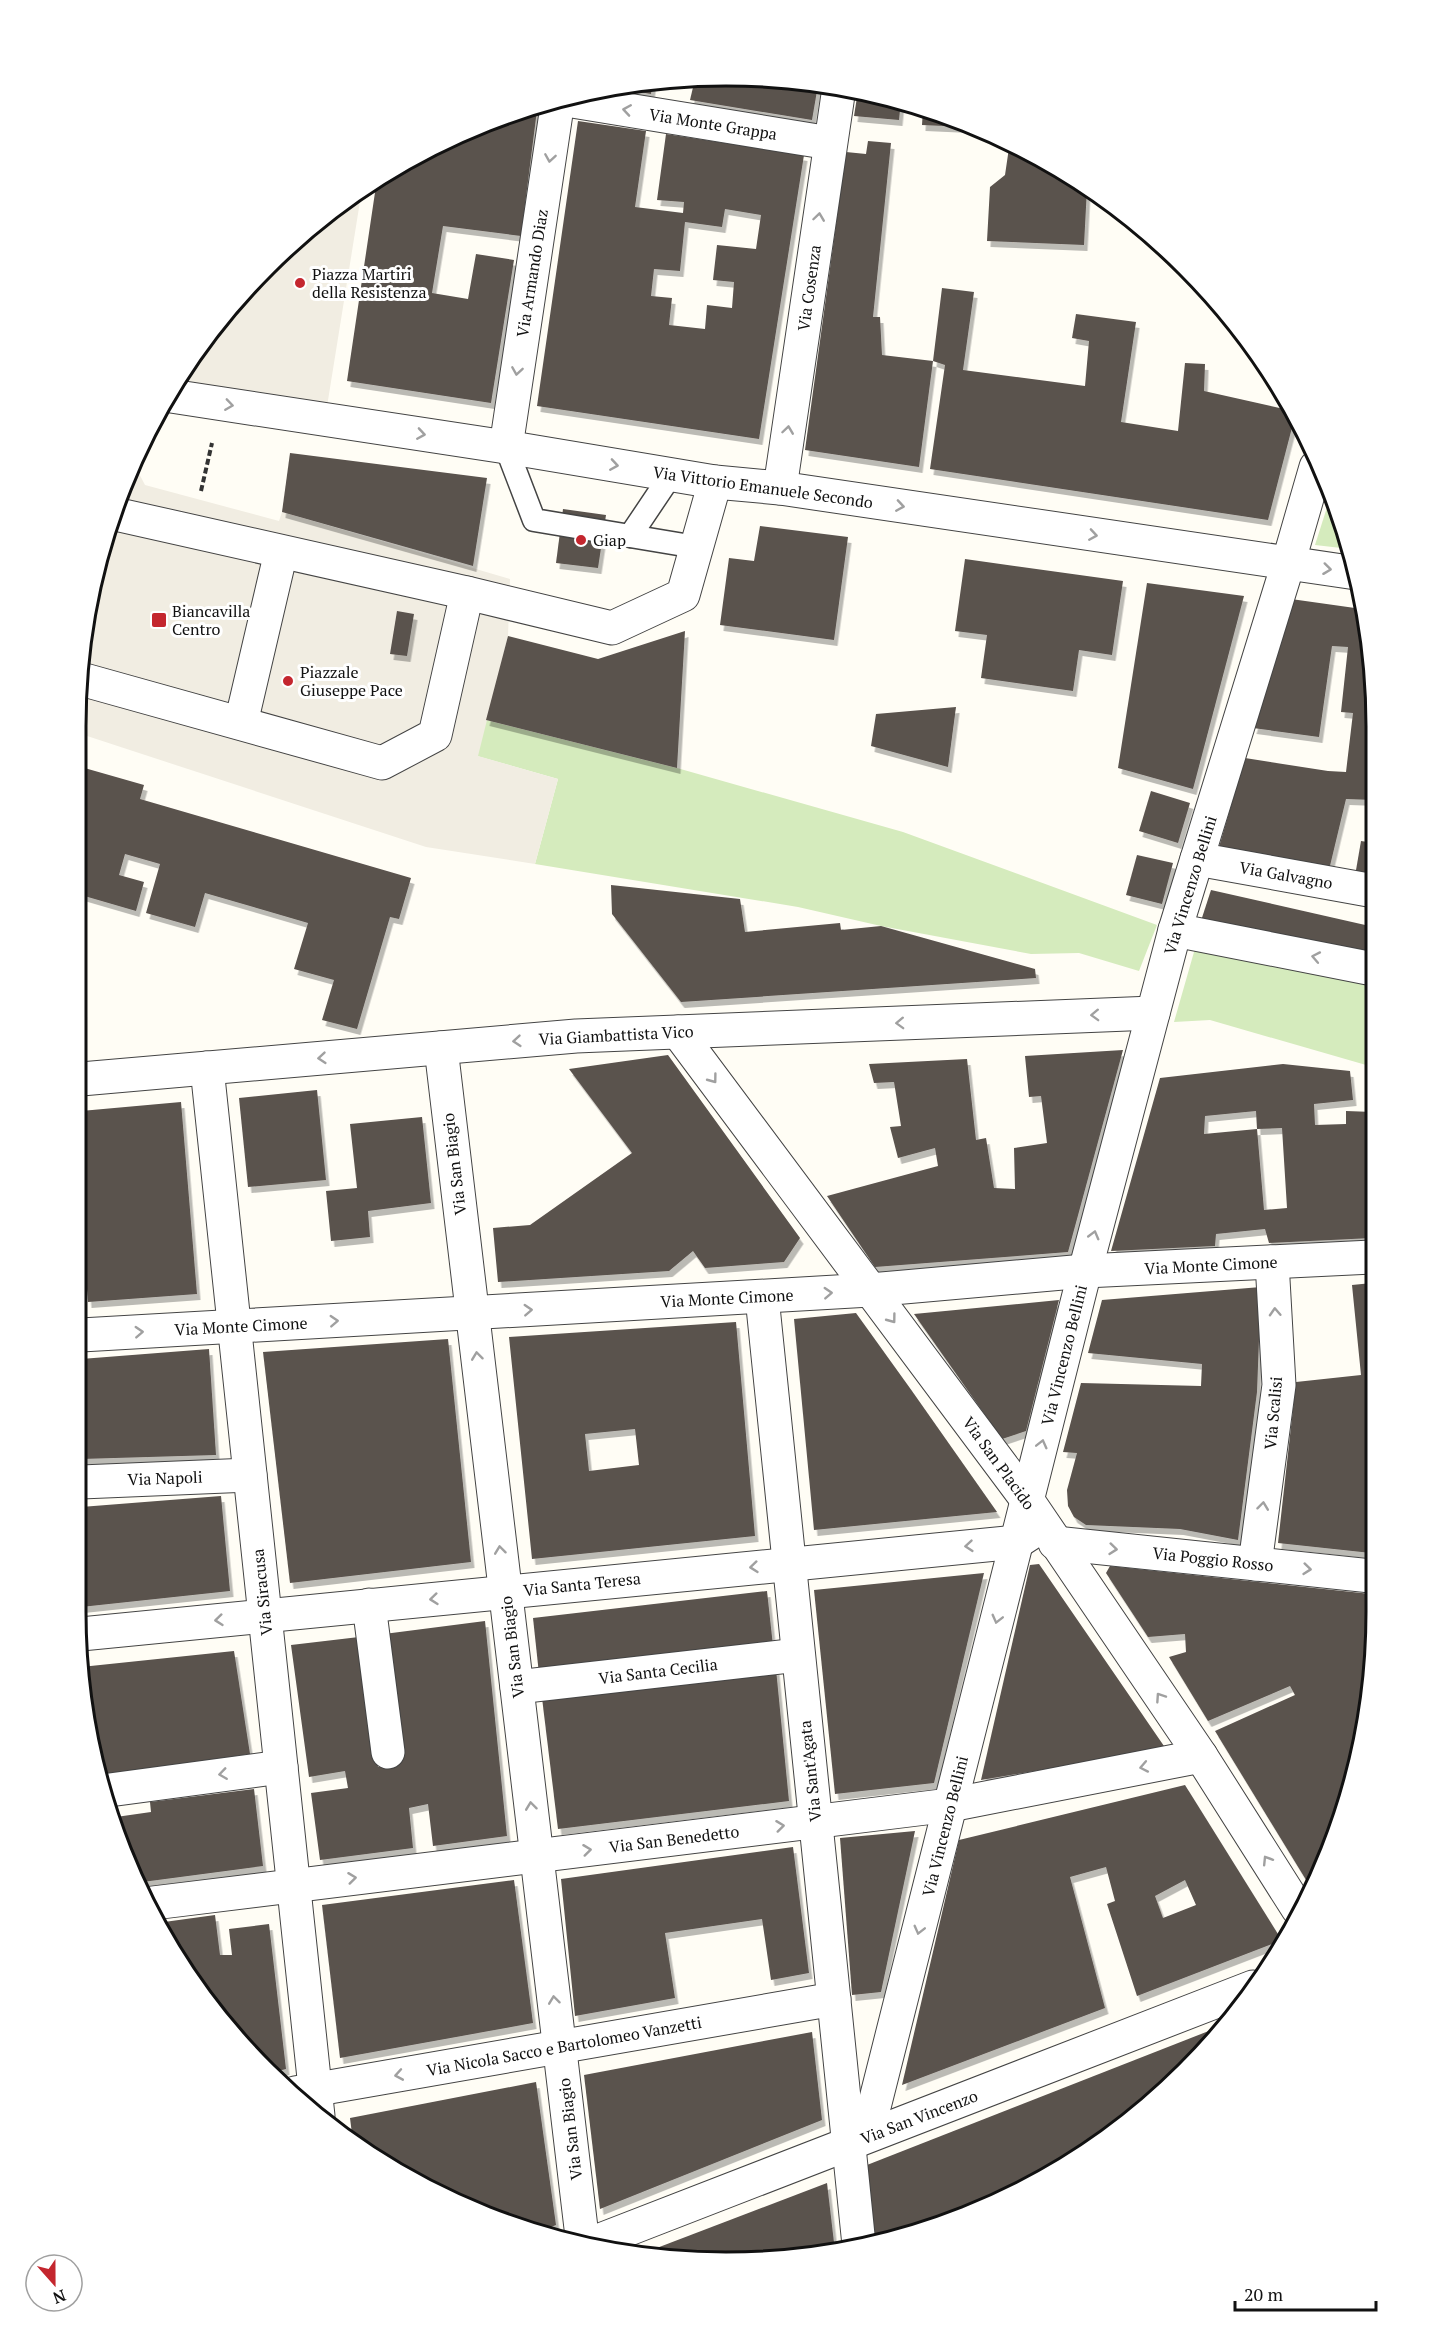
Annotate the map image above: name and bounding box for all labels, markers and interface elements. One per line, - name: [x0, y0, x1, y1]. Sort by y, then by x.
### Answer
- street label: Via Monte Grappa: [647, 103, 779, 145]
- one-way arrow: [622, 104, 632, 117]
- one-way arrow: [544, 153, 556, 162]
- street label: Via Armando Diaz: [511, 207, 553, 339]
- one-way arrow: [813, 212, 825, 221]
- street label: Via Cosenza: [792, 243, 826, 333]
- place label: Piazza Martiri della Resistenza: [312, 263, 427, 303]
- marker: Piazza Martiri della Resistenza: [293, 276, 307, 290]
- one-way arrow: [512, 367, 524, 376]
- one-way arrow: [224, 399, 233, 411]
- one-way arrow: [781, 426, 794, 436]
- one-way arrow: [416, 427, 426, 440]
- one-way arrow: [609, 458, 619, 471]
- street label: Via Vittorio Emanuele Secondo: [652, 461, 875, 513]
- one-way arrow: [895, 500, 904, 512]
- place label: Giap: [593, 529, 626, 551]
- one-way arrow: [1088, 529, 1097, 541]
- marker: Giap: [574, 533, 588, 547]
- one-way arrow: [1323, 563, 1332, 575]
- place label: Biancavilla Centro: [172, 600, 250, 640]
- marker: Biancavilla Centro: [150, 611, 168, 629]
- place label: Piazzale Giuseppe Pace: [300, 661, 403, 701]
- marker: Piazzale Giuseppe Pace: [281, 674, 295, 688]
- street label: Via Vincenzo Bellini: [1158, 813, 1222, 957]
- street label: Via Galvagno: [1238, 856, 1335, 894]
- one-way arrow: [1311, 951, 1321, 964]
- one-way arrow: [1090, 1009, 1099, 1021]
- one-way arrow: [896, 1016, 905, 1029]
- street label: Via Giambattista Vico: [538, 1020, 694, 1050]
- one-way arrow: [512, 1034, 521, 1047]
- one-way arrow: [318, 1051, 327, 1064]
- one-way arrow: [706, 1072, 717, 1083]
- street label: Via San Biagio: [437, 1112, 471, 1216]
- one-way arrow: [1087, 1230, 1100, 1240]
- street label: Via Monte Cimone: [1144, 1251, 1278, 1279]
- street label: Via Vincenzo Bellini: [1036, 1282, 1092, 1428]
- street label: Via Monte Cimone: [660, 1284, 794, 1312]
- one-way arrow: [823, 1286, 832, 1299]
- one-way arrow: [524, 1303, 533, 1316]
- one-way arrow: [1268, 1307, 1281, 1316]
- street label: Via Monte Cimone: [174, 1312, 308, 1340]
- one-way arrow: [885, 1313, 896, 1324]
- one-way arrow: [329, 1314, 338, 1327]
- one-way arrow: [135, 1325, 144, 1338]
- one-way arrow: [471, 1352, 484, 1361]
- street label: Via Scalisi: [1259, 1375, 1287, 1450]
- street label: Via San Placido: [958, 1412, 1040, 1514]
- one-way arrow: [1034, 1439, 1047, 1449]
- street label: Via Napoli: [127, 1466, 203, 1490]
- one-way arrow: [1256, 1501, 1269, 1510]
- one-way arrow: [964, 1539, 973, 1552]
- one-way arrow: [1109, 1542, 1118, 1555]
- street label: Via Poggio Rosso: [1151, 1542, 1275, 1576]
- one-way arrow: [495, 1545, 507, 1554]
- street label: Via Siracusa: [247, 1548, 277, 1636]
- one-way arrow: [749, 1560, 758, 1573]
- one-way arrow: [1303, 1562, 1312, 1575]
- street label: Via Santa Teresa: [522, 1567, 642, 1601]
- one-way arrow: [430, 1592, 439, 1604]
- street label: Via San Biagio: [495, 1595, 529, 1699]
- one-way arrow: [215, 1613, 224, 1626]
- one-way arrow: [992, 1614, 1005, 1624]
- street label: Via Santa Cecilia: [597, 1653, 719, 1689]
- one-way arrow: [1156, 1692, 1167, 1703]
- street label: Via Sant'Agata: [794, 1719, 826, 1823]
- street label: Via Vincenzo Bellini: [917, 1753, 973, 1899]
- one-way arrow: [1139, 1760, 1149, 1773]
- one-way arrow: [219, 1768, 228, 1780]
- one-way arrow: [525, 1801, 538, 1811]
- street label: Via San Benedetto: [608, 1820, 740, 1858]
- one-way arrow: [776, 1821, 785, 1833]
- one-way arrow: [582, 1844, 591, 1857]
- one-way arrow: [1263, 1856, 1274, 1867]
- one-way arrow: [347, 1873, 356, 1885]
- one-way arrow: [914, 1924, 926, 1935]
- one-way arrow: [549, 1995, 561, 2004]
- street label: Via Nicola Sacco e Bartolomeo Vanzetti: [425, 2011, 703, 2081]
- one-way arrow: [394, 2068, 404, 2081]
- street label: Via San Biagio: [553, 2077, 587, 2181]
- street label: Via San Vincenzo: [857, 2085, 981, 2149]
- north arrow: [24, 2253, 84, 2313]
- scale bar: [1235, 2274, 1376, 2312]
- text: 20 m: [1244, 2282, 1284, 2306]
- text: N: [50, 2285, 69, 2309]

